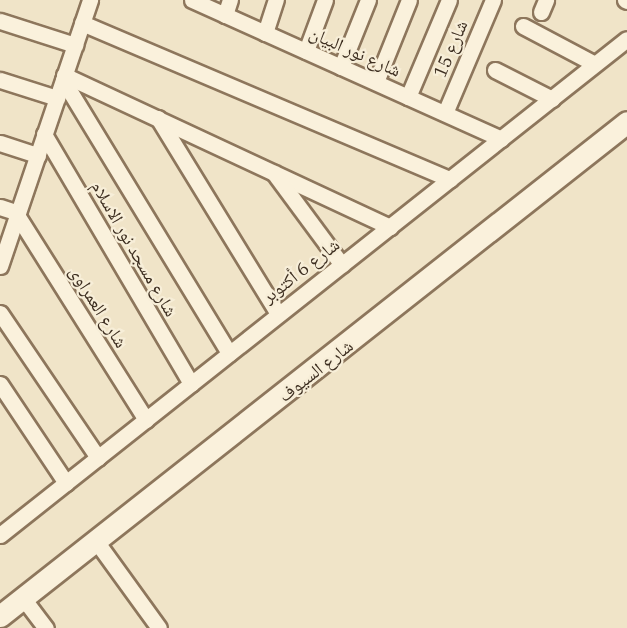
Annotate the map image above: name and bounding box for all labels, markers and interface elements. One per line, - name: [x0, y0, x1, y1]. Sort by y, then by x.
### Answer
- street label: شارع 15: [429, 17, 473, 81]
- street label: شارع نور البيان: [306, 22, 404, 82]
- street label: شارع مسجد نور الاسلام: [86, 177, 182, 321]
- street label: شارع 6 أكتوبر: [258, 234, 344, 308]
- street label: شارع العمراوى: [64, 262, 132, 352]
- street label: شارع السيوف: [274, 335, 358, 407]

